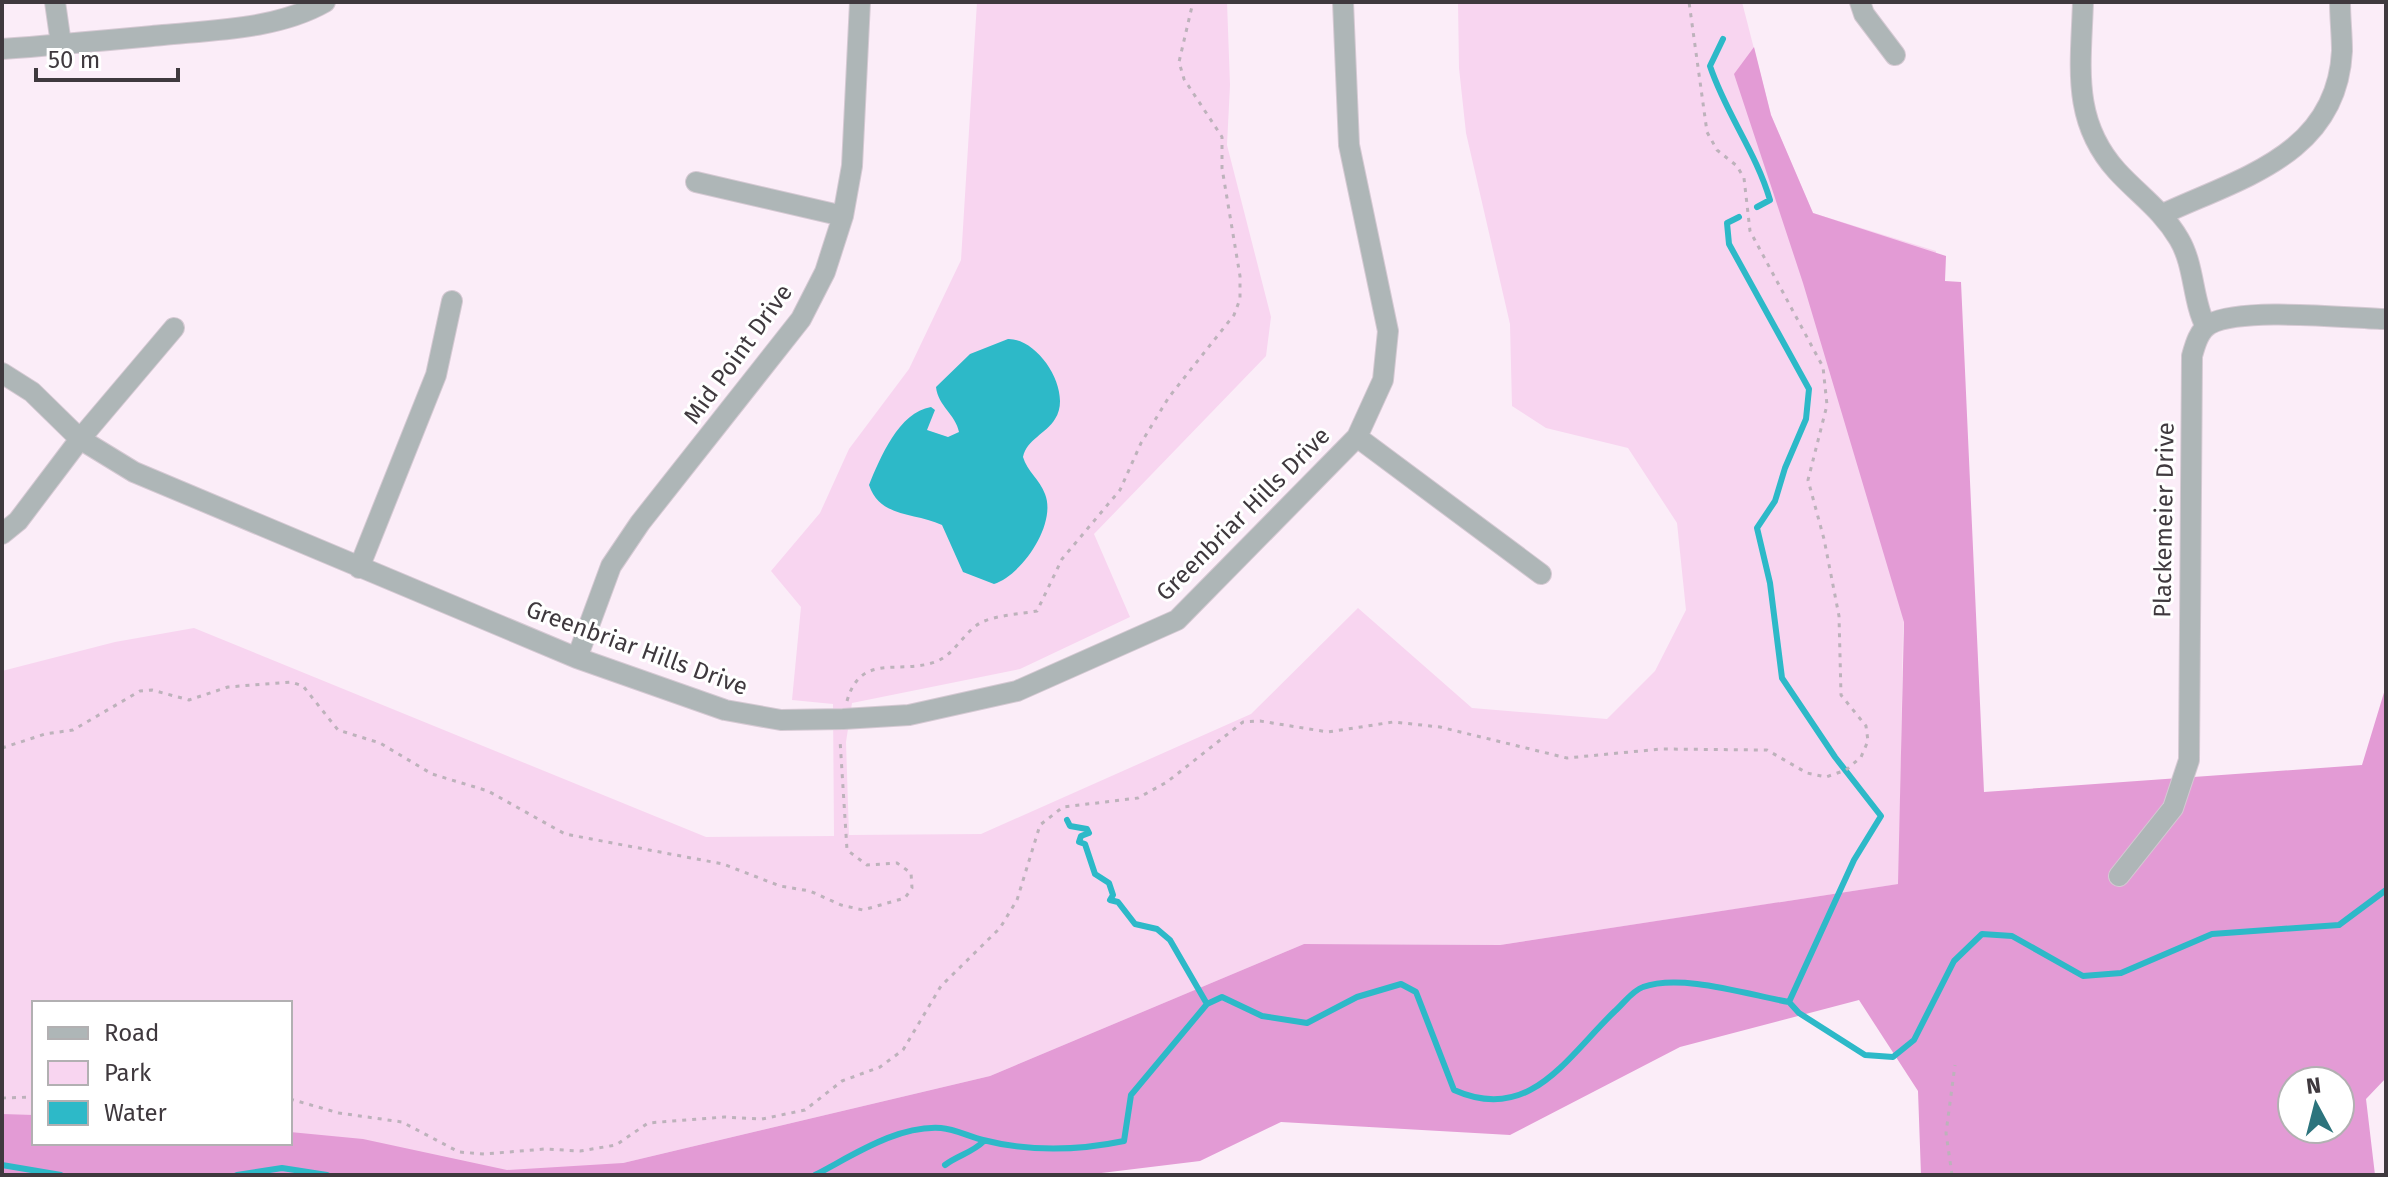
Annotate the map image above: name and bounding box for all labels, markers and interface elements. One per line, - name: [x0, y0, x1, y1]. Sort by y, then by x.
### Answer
- scale bar: [36, 32, 178, 82]
- text: 50 m: [48, 46, 100, 74]
- street label: Mid Point Drive: [678, 279, 798, 429]
- street label: Greenbriar Hills Drive: [1150, 421, 1336, 607]
- street label: Plackemeier Drive: [2148, 422, 2180, 618]
- street label: Greenbriar Hills Drive: [522, 595, 752, 701]
- legend: [32, 1001, 292, 1145]
- text: Road: [104, 1019, 159, 1047]
- text: Park: [104, 1059, 152, 1087]
- north arrow: [2276, 1065, 2356, 1145]
- text: N: [2305, 1071, 2323, 1100]
- text: Water: [104, 1099, 168, 1127]

